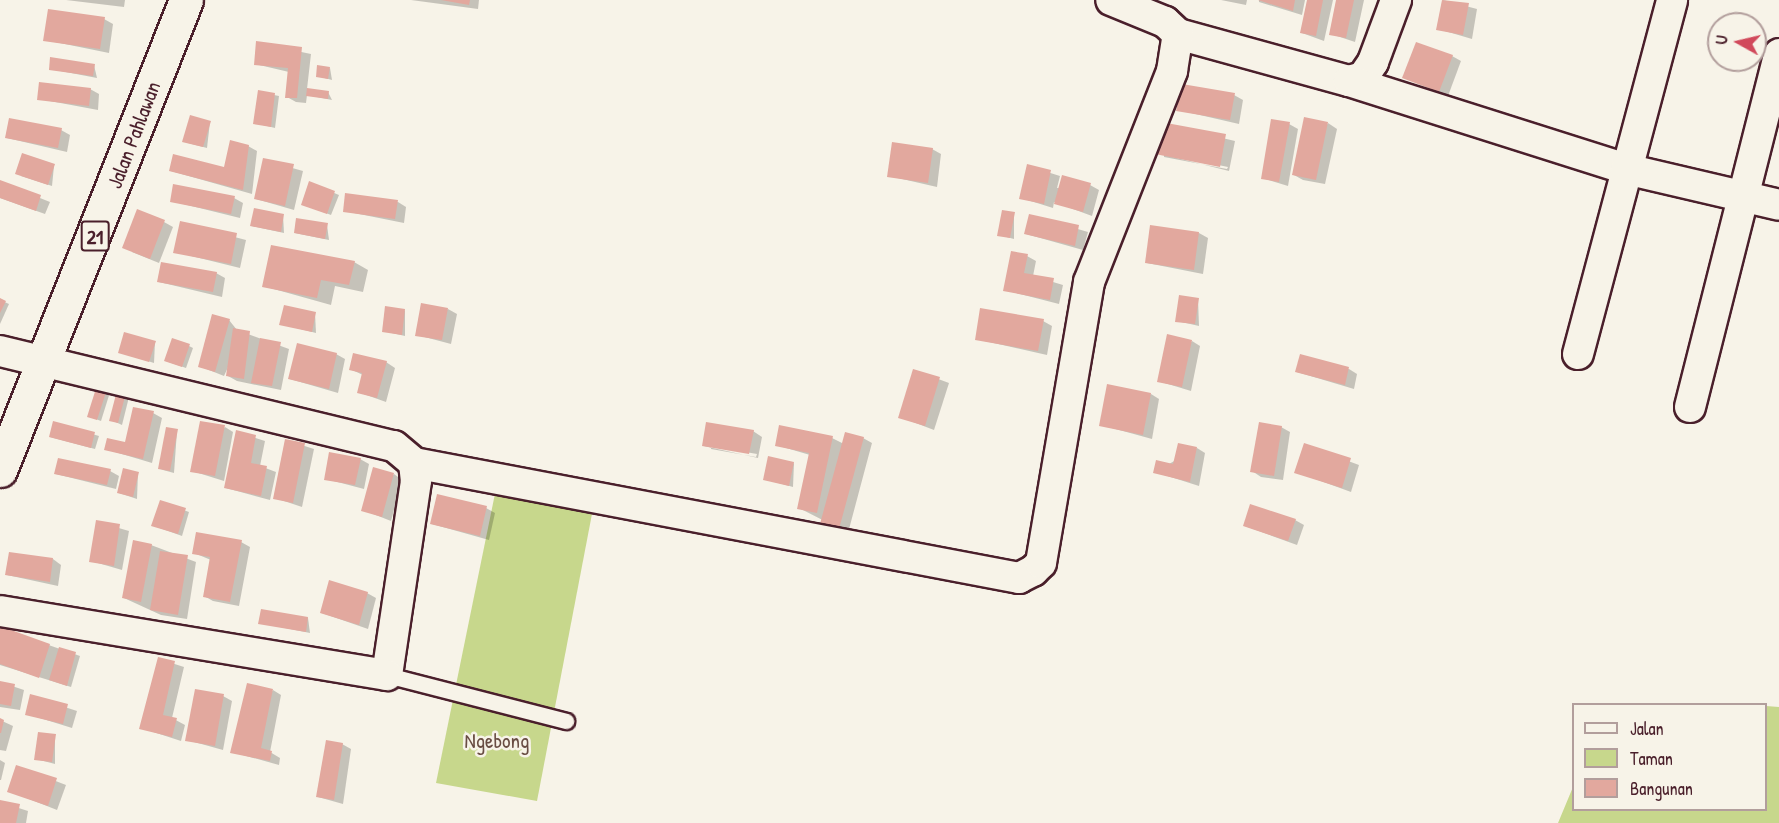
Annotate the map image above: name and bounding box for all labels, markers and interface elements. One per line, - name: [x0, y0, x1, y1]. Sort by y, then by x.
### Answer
- north arrow: [1707, 12, 1767, 72]
- text: U: [1710, 34, 1733, 46]
- street label: Jalan Pahlawan: [102, 78, 166, 192]
- road number: 21: [80, 219, 110, 253]
- legend: [1572, 703, 1767, 811]
- text: Jalan: [1630, 716, 1664, 741]
- park label: Ngebong: [465, 728, 529, 754]
- text: Taman: [1630, 746, 1673, 771]
- text: Bangunan: [1630, 776, 1693, 801]

